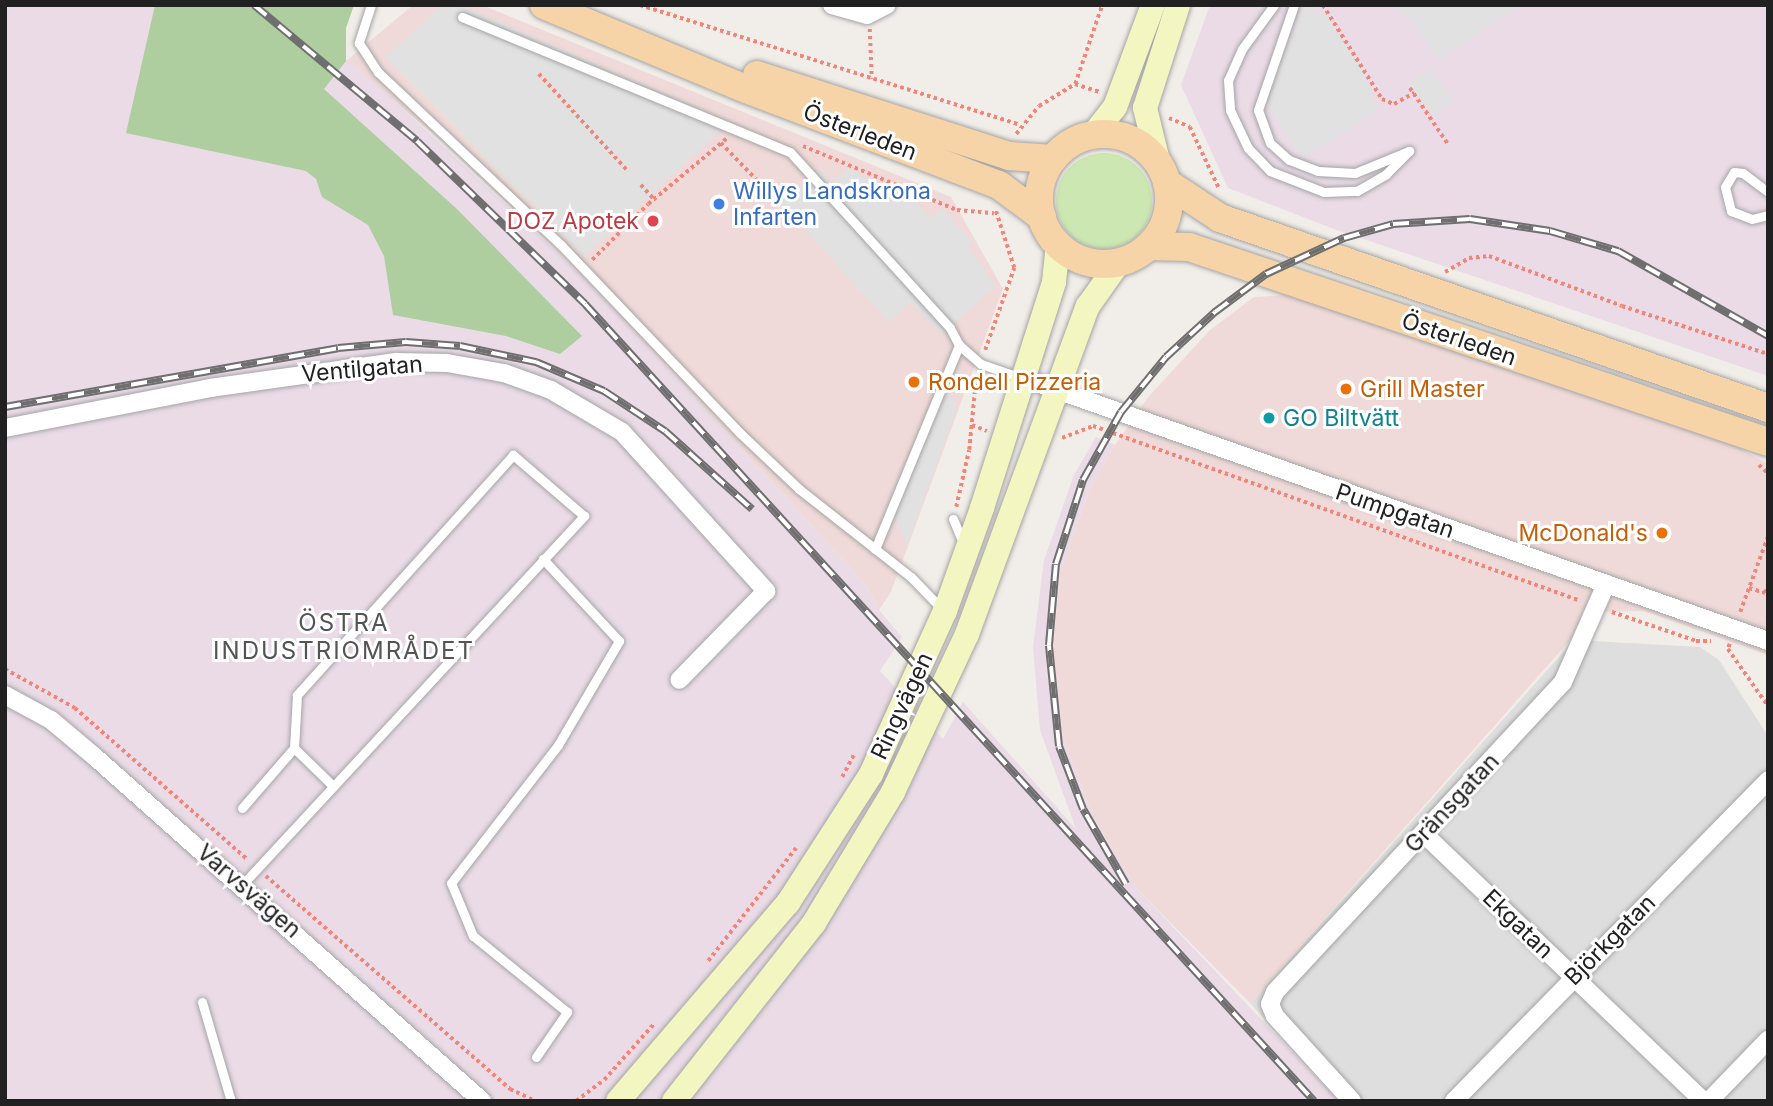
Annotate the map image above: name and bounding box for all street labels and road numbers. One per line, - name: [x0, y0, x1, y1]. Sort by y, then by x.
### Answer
- street label: Österleden: [799, 98, 921, 166]
- street label: Österleden: [1398, 306, 1520, 372]
- street label: Ventilgatan: [300, 350, 424, 388]
- street label: Pumpgatan: [1332, 478, 1458, 544]
- street label: Ringvägen: [865, 648, 939, 764]
- street label: Gränsgatan: [1399, 748, 1505, 858]
- street label: Varvsvägen: [191, 838, 307, 944]
- street label: Ekgatan: [1477, 884, 1559, 964]
- street label: Björkgatan: [1559, 889, 1661, 991]

